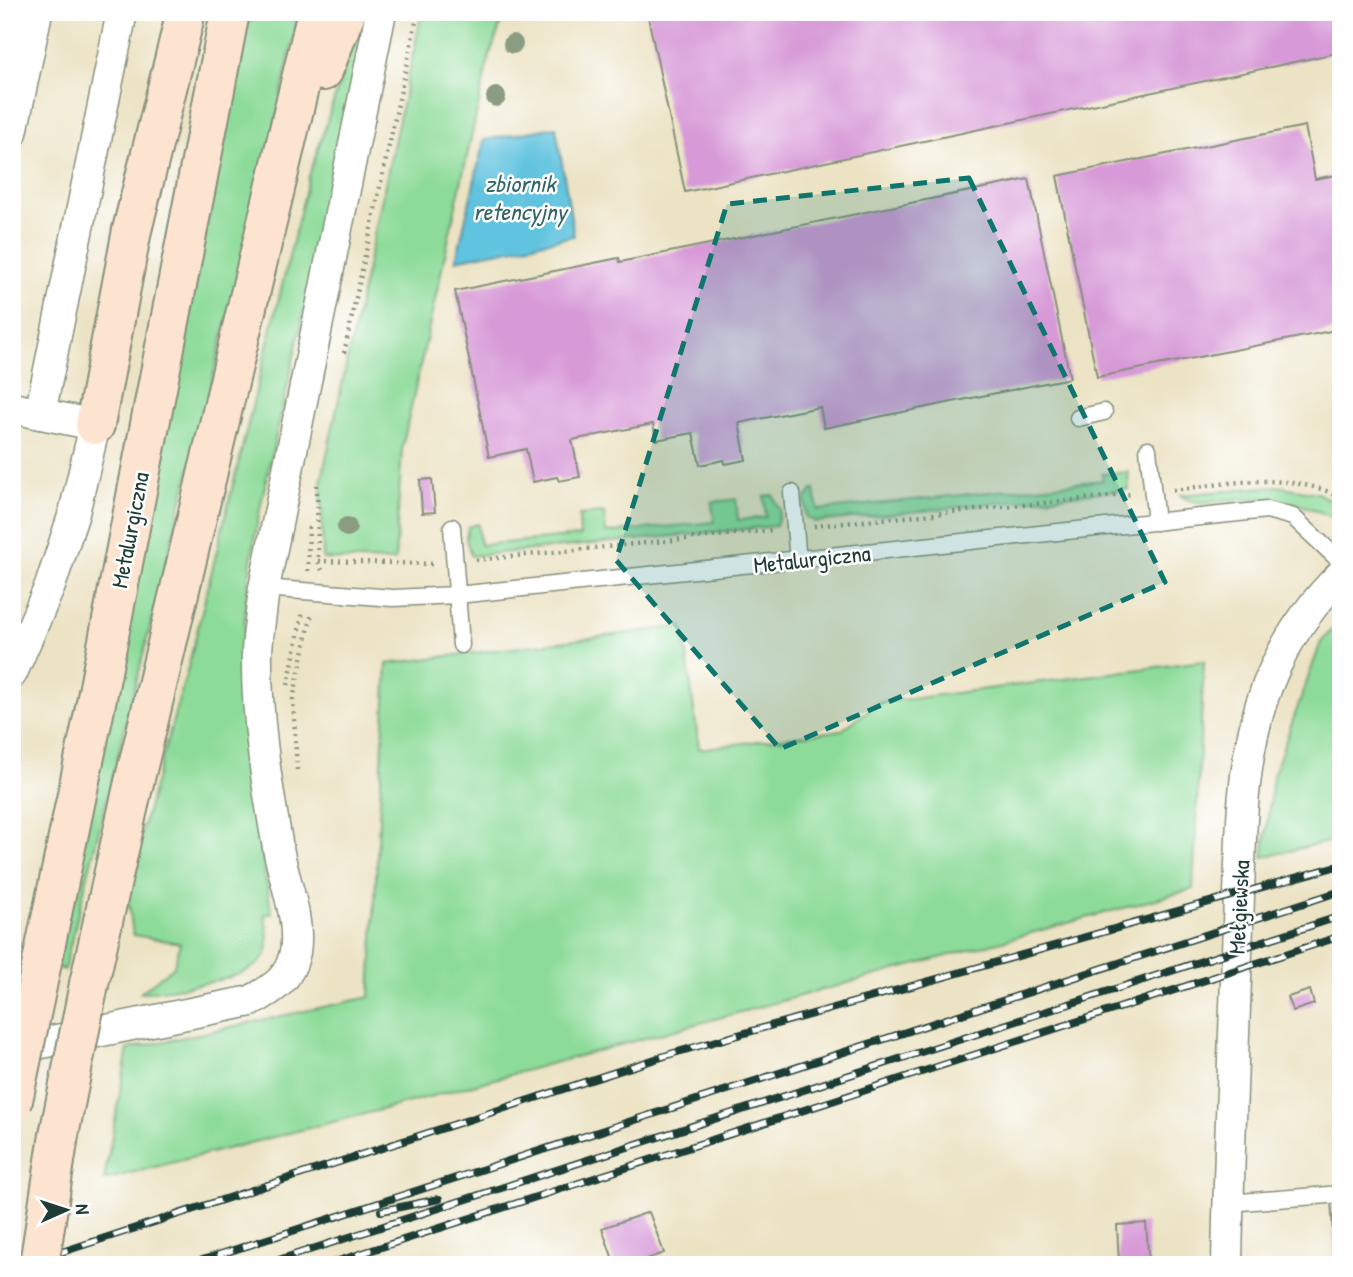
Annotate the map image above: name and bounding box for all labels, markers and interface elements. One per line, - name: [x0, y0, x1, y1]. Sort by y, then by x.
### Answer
- water label: zbiornik retencyjny: [473, 167, 570, 228]
- street label: Metalurgiczna: [103, 469, 156, 591]
- street label: Metalurgiczna: [752, 537, 872, 580]
- street label: Mełgiewska: [1221, 859, 1256, 955]
- north arrow: [32, 1176, 102, 1246]
- text: N: [70, 1203, 96, 1215]

